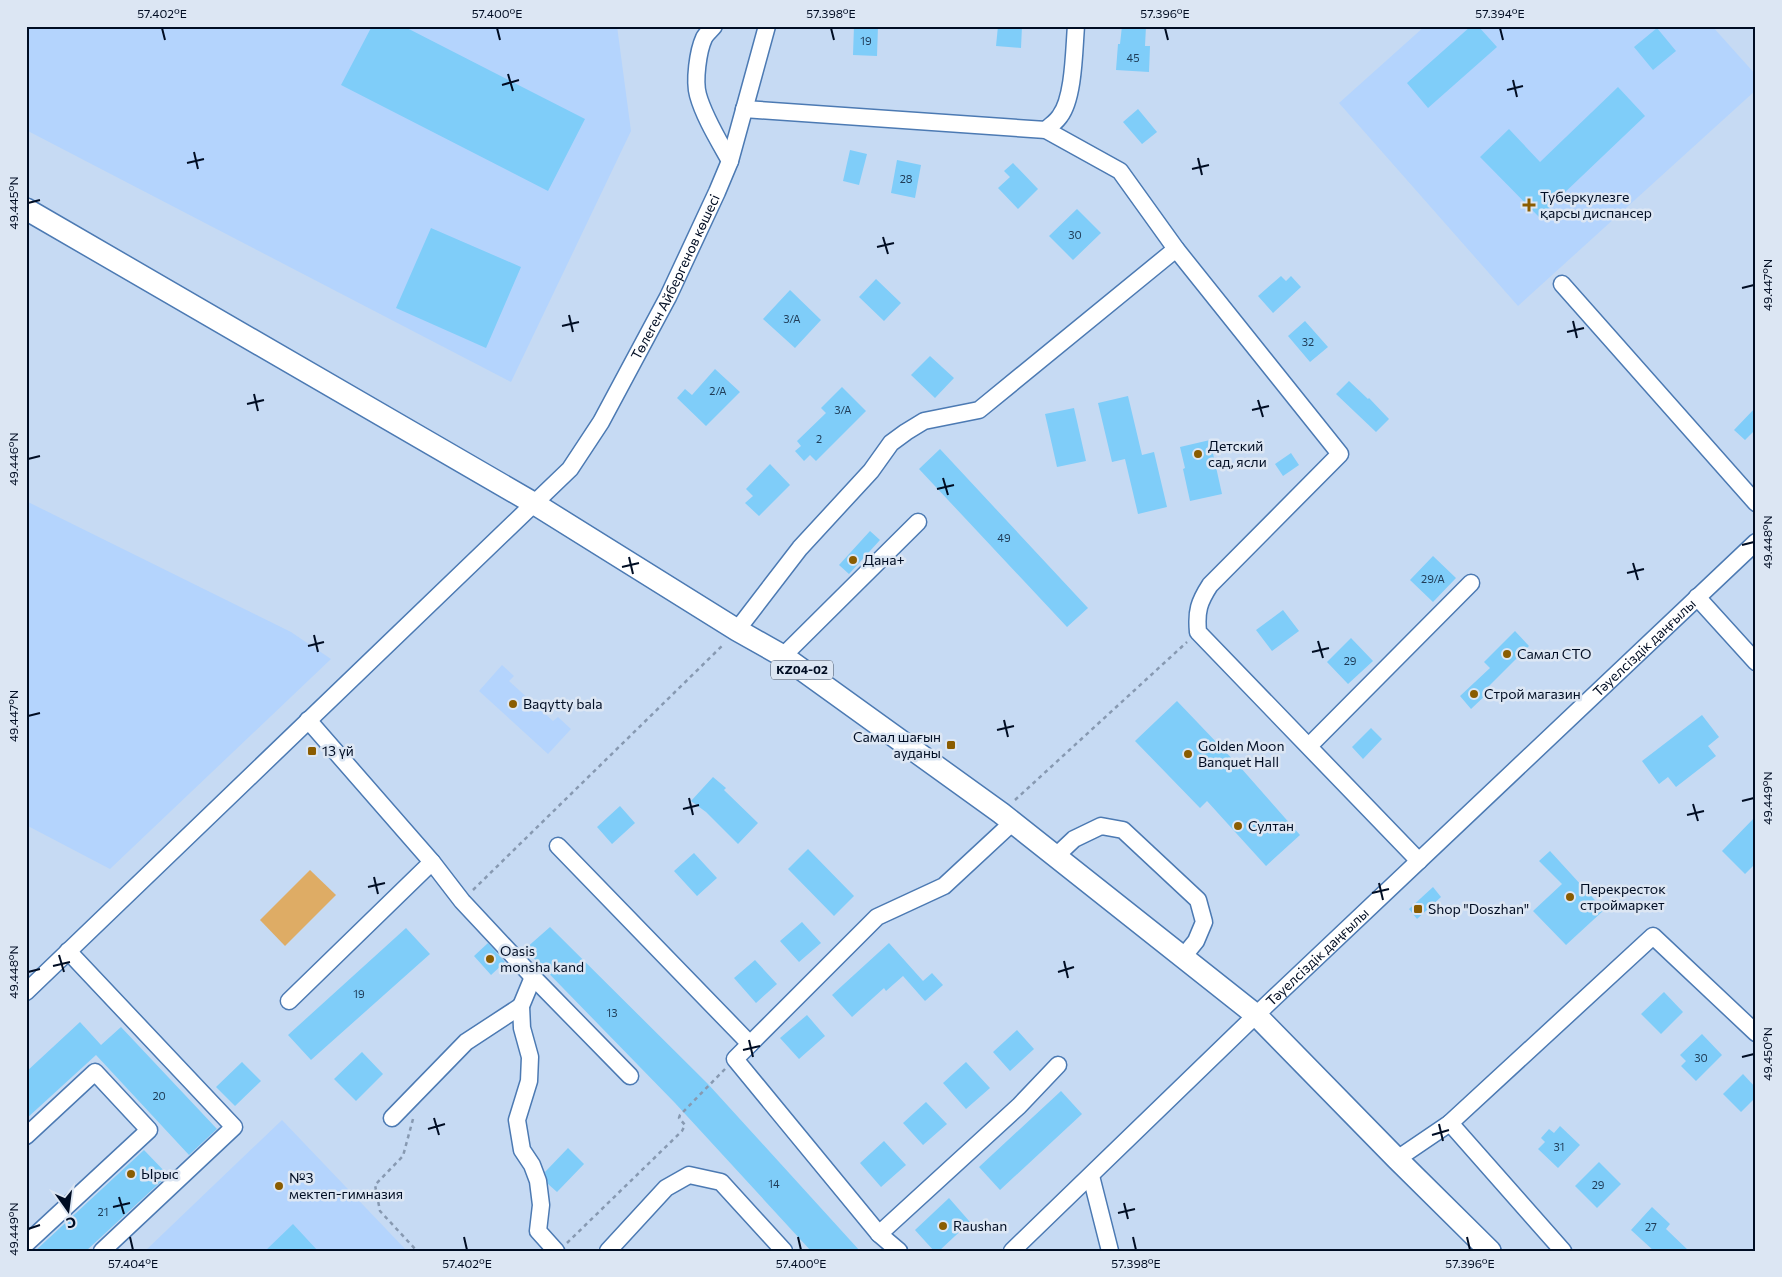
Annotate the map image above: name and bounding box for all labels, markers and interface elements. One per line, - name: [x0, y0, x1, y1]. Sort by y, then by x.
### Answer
- text: 57.402°E: [137, 6, 187, 20]
- text: 57.400°E: [472, 6, 522, 20]
- text: 57.398°E: [806, 6, 856, 20]
- text: 57.396°E: [1140, 6, 1190, 20]
- text: 57.394°E: [1475, 6, 1525, 20]
- house number: 19: [860, 34, 872, 47]
- house number: 45: [1127, 51, 1139, 64]
- house number: 28: [900, 172, 913, 185]
- text: 49.445°N: [6, 177, 20, 229]
- place label: Туберкулезге қарсы диспансер: [1540, 188, 1652, 221]
- street label: Төлеген Айбергенов көшесі: [627, 191, 723, 363]
- marker: Туберкулезге қарсы диспансер: [1522, 198, 1536, 212]
- house number: 30: [1068, 228, 1082, 241]
- text: 49.447°N: [1760, 259, 1774, 311]
- house number: 3/А: [783, 312, 801, 325]
- house number: 32: [1302, 335, 1314, 348]
- house number: 2/А: [709, 384, 727, 397]
- house number: 3/А: [834, 403, 852, 416]
- text: 49.446°N: [6, 432, 20, 486]
- house number: 2: [816, 432, 822, 445]
- place label: Детский сад, ясли: [1208, 437, 1267, 470]
- marker: Детский сад, ясли: [1192, 448, 1204, 460]
- text: 49.448°N: [1760, 515, 1774, 569]
- house number: 49: [997, 531, 1011, 544]
- place label: Дана+: [863, 551, 905, 568]
- marker: Дана+: [847, 554, 859, 566]
- house number: 29/А: [1421, 572, 1445, 585]
- street label: Тәуелсіздік даңғылы: [1589, 595, 1699, 700]
- place label: Самал СТО: [1517, 645, 1591, 662]
- marker: Самал СТО: [1501, 648, 1513, 660]
- house number: 29: [1344, 654, 1357, 667]
- road number: KZ04-02: [771, 660, 833, 680]
- place label: Строй магазин: [1484, 685, 1581, 702]
- marker: Строй магазин: [1468, 688, 1480, 700]
- text: 49.447°N: [6, 690, 20, 742]
- place label: Baqytty bala: [523, 695, 603, 712]
- marker: Baqytty bala: [507, 698, 519, 710]
- place label: Самал шағын ауданы: [853, 728, 941, 761]
- place label: Golden Moon Banquet Hall: [1198, 737, 1284, 770]
- marker: Самал шағын ауданы: [945, 739, 957, 751]
- place label: 13 үй: [322, 742, 354, 759]
- marker: 13 үй: [306, 745, 318, 757]
- marker: Golden Moon Banquet Hall: [1182, 748, 1194, 760]
- text: 49.449°N: [1760, 771, 1774, 825]
- place label: Султан: [1248, 817, 1294, 834]
- marker: Султан: [1232, 820, 1244, 832]
- place label: Перекресток строймаркет: [1580, 880, 1666, 913]
- marker: Перекресток строймаркет: [1564, 891, 1576, 903]
- place label: Shop "Doszhan": [1428, 900, 1529, 917]
- marker: Shop "Doszhan": [1412, 903, 1424, 915]
- street label: Тәуелсіздік даңғылы: [1262, 904, 1372, 1009]
- place label: Oasis monsha kand: [500, 942, 584, 975]
- text: 49.448°N: [6, 945, 20, 999]
- marker: Oasis monsha kand: [484, 953, 496, 965]
- house number: 19: [353, 987, 365, 1000]
- house number: 13: [607, 1006, 617, 1019]
- text: 49.450°N: [1760, 1027, 1774, 1081]
- house number: 30: [1694, 1051, 1708, 1064]
- house number: 20: [152, 1089, 166, 1102]
- house number: 31: [1554, 1140, 1564, 1153]
- place label: Ырыс: [141, 1165, 179, 1182]
- marker: Ырыс: [125, 1168, 137, 1180]
- place label: №3 мектеп-гимназия: [289, 1169, 403, 1202]
- house number: 14: [768, 1177, 780, 1190]
- house number: 29: [1592, 1178, 1605, 1191]
- marker: №3 мектеп-гимназия: [273, 1180, 285, 1192]
- north arrow: [42, 1184, 92, 1234]
- text: 49.449°N: [6, 1202, 20, 1256]
- house number: 21: [98, 1205, 108, 1218]
- text: С: [65, 1214, 78, 1233]
- place label: Raushan: [953, 1217, 1007, 1234]
- marker: Raushan: [937, 1220, 949, 1232]
- house number: 27: [1645, 1220, 1657, 1233]
- text: 57.404°E: [108, 1256, 158, 1270]
- text: 57.402°E: [442, 1256, 492, 1270]
- text: 57.400°E: [776, 1256, 826, 1270]
- text: 57.398°E: [1111, 1256, 1161, 1270]
- text: 57.396°E: [1445, 1256, 1495, 1270]

